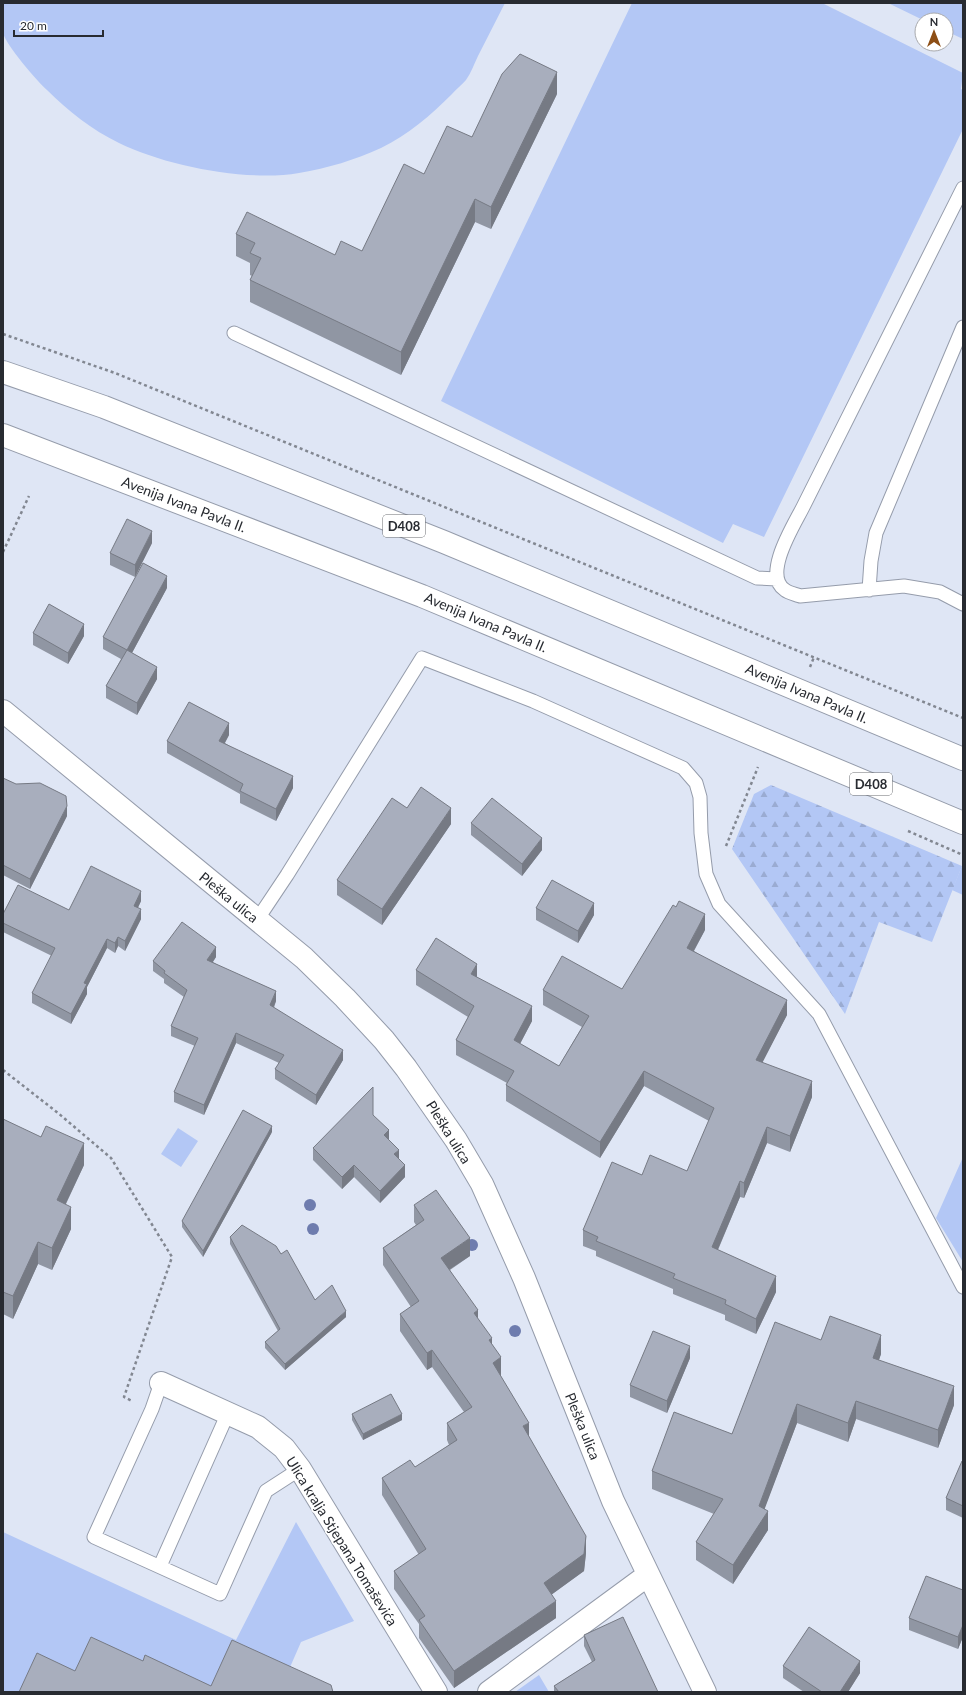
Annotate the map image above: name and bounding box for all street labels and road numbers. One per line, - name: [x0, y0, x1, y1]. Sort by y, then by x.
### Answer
- street label: Avenija Ivana Pavla II.: [119, 472, 249, 536]
- road number: D408: [383, 515, 425, 537]
- street label: Avenija Ivana Pavla II.: [422, 588, 550, 656]
- street label: Avenija Ivana Pavla II.: [743, 659, 871, 727]
- road number: D408: [850, 773, 892, 795]
- street label: Pleška ulica: [196, 868, 262, 926]
- street label: Pleška ulica: [423, 1097, 475, 1167]
- street label: Pleška ulica: [562, 1390, 604, 1462]
- street label: Ulica kralja Stjepana Tomaševića: [283, 1453, 401, 1629]

